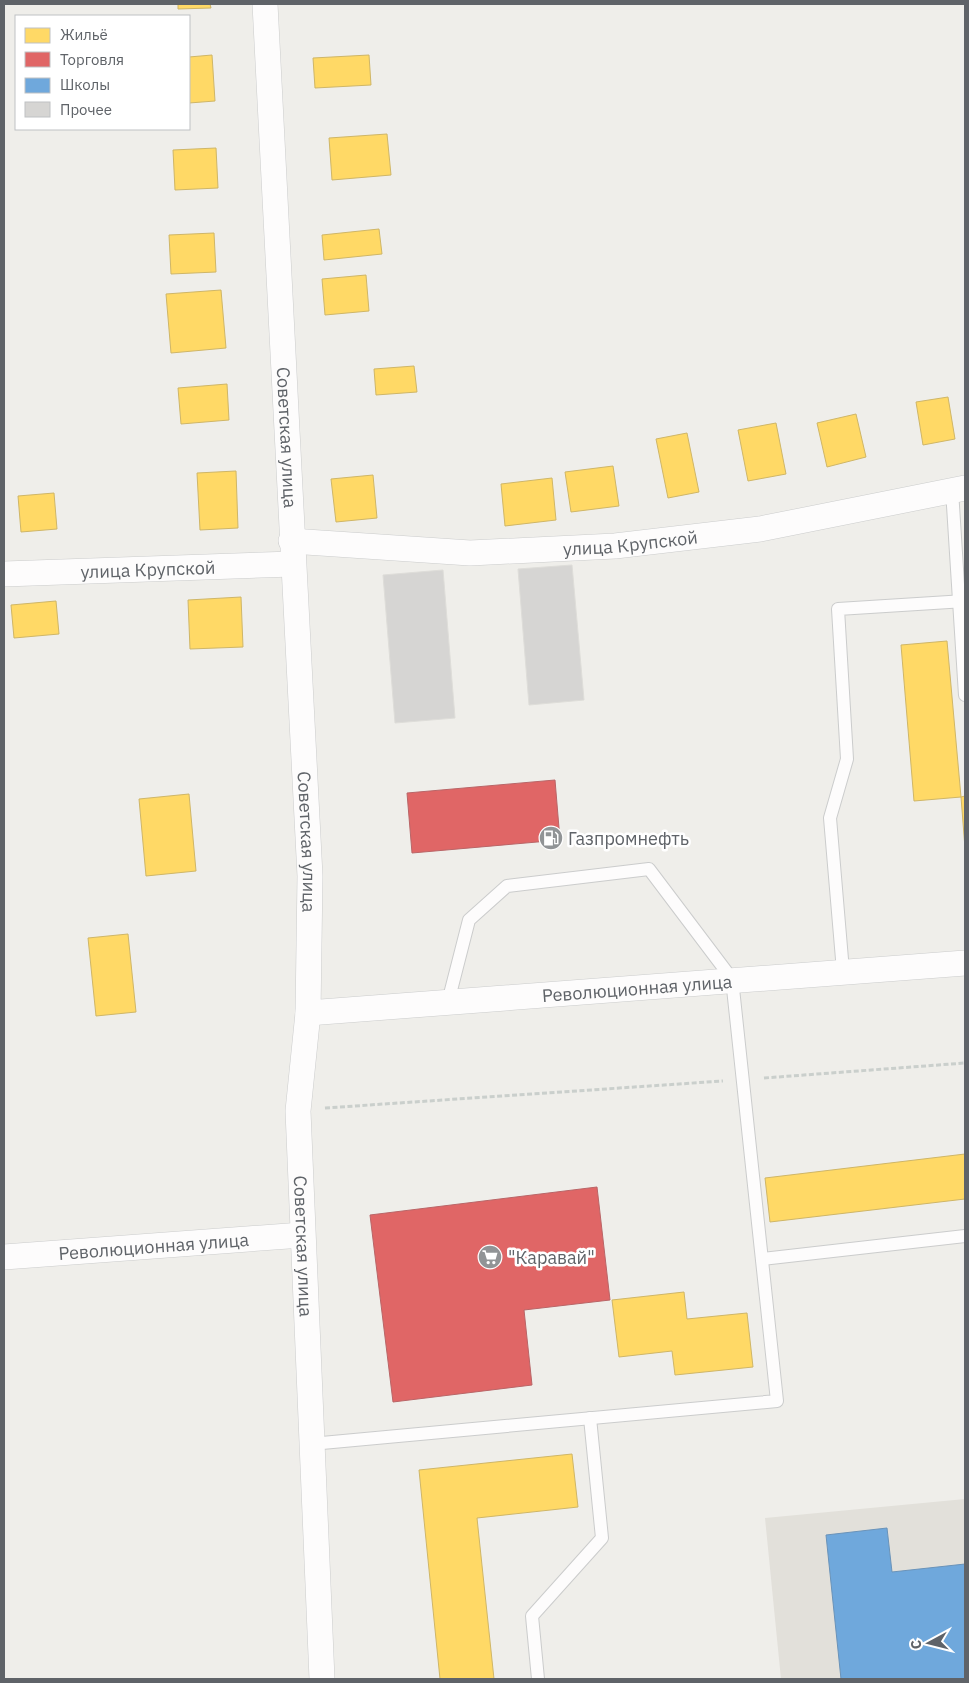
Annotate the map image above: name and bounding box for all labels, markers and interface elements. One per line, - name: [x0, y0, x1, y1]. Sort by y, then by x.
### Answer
- legend: [15, 15, 190, 130]
- text: Жильё: [60, 25, 108, 44]
- text: Торговля: [60, 50, 124, 69]
- text: Школы: [60, 75, 110, 94]
- text: Прочее: [60, 100, 112, 119]
- street label: Советская улица: [272, 366, 303, 509]
- street label: улица Крупской: [562, 525, 699, 560]
- street label: улица Крупской: [80, 555, 216, 583]
- street label: Советская улица: [293, 771, 322, 913]
- fuel station icon: Газпромнефть: [538, 825, 564, 851]
- place label: Газпромнефть: [568, 827, 689, 850]
- street label: Революционная улица: [541, 969, 733, 1007]
- street label: Советская улица: [289, 1175, 318, 1318]
- street label: Революционная улица: [58, 1227, 250, 1264]
- supermarket icon: "Каравай": [477, 1244, 503, 1270]
- place label: "Каравай": [508, 1246, 595, 1269]
- north arrow: [904, 1618, 954, 1668]
- text: С: [907, 1639, 926, 1650]

